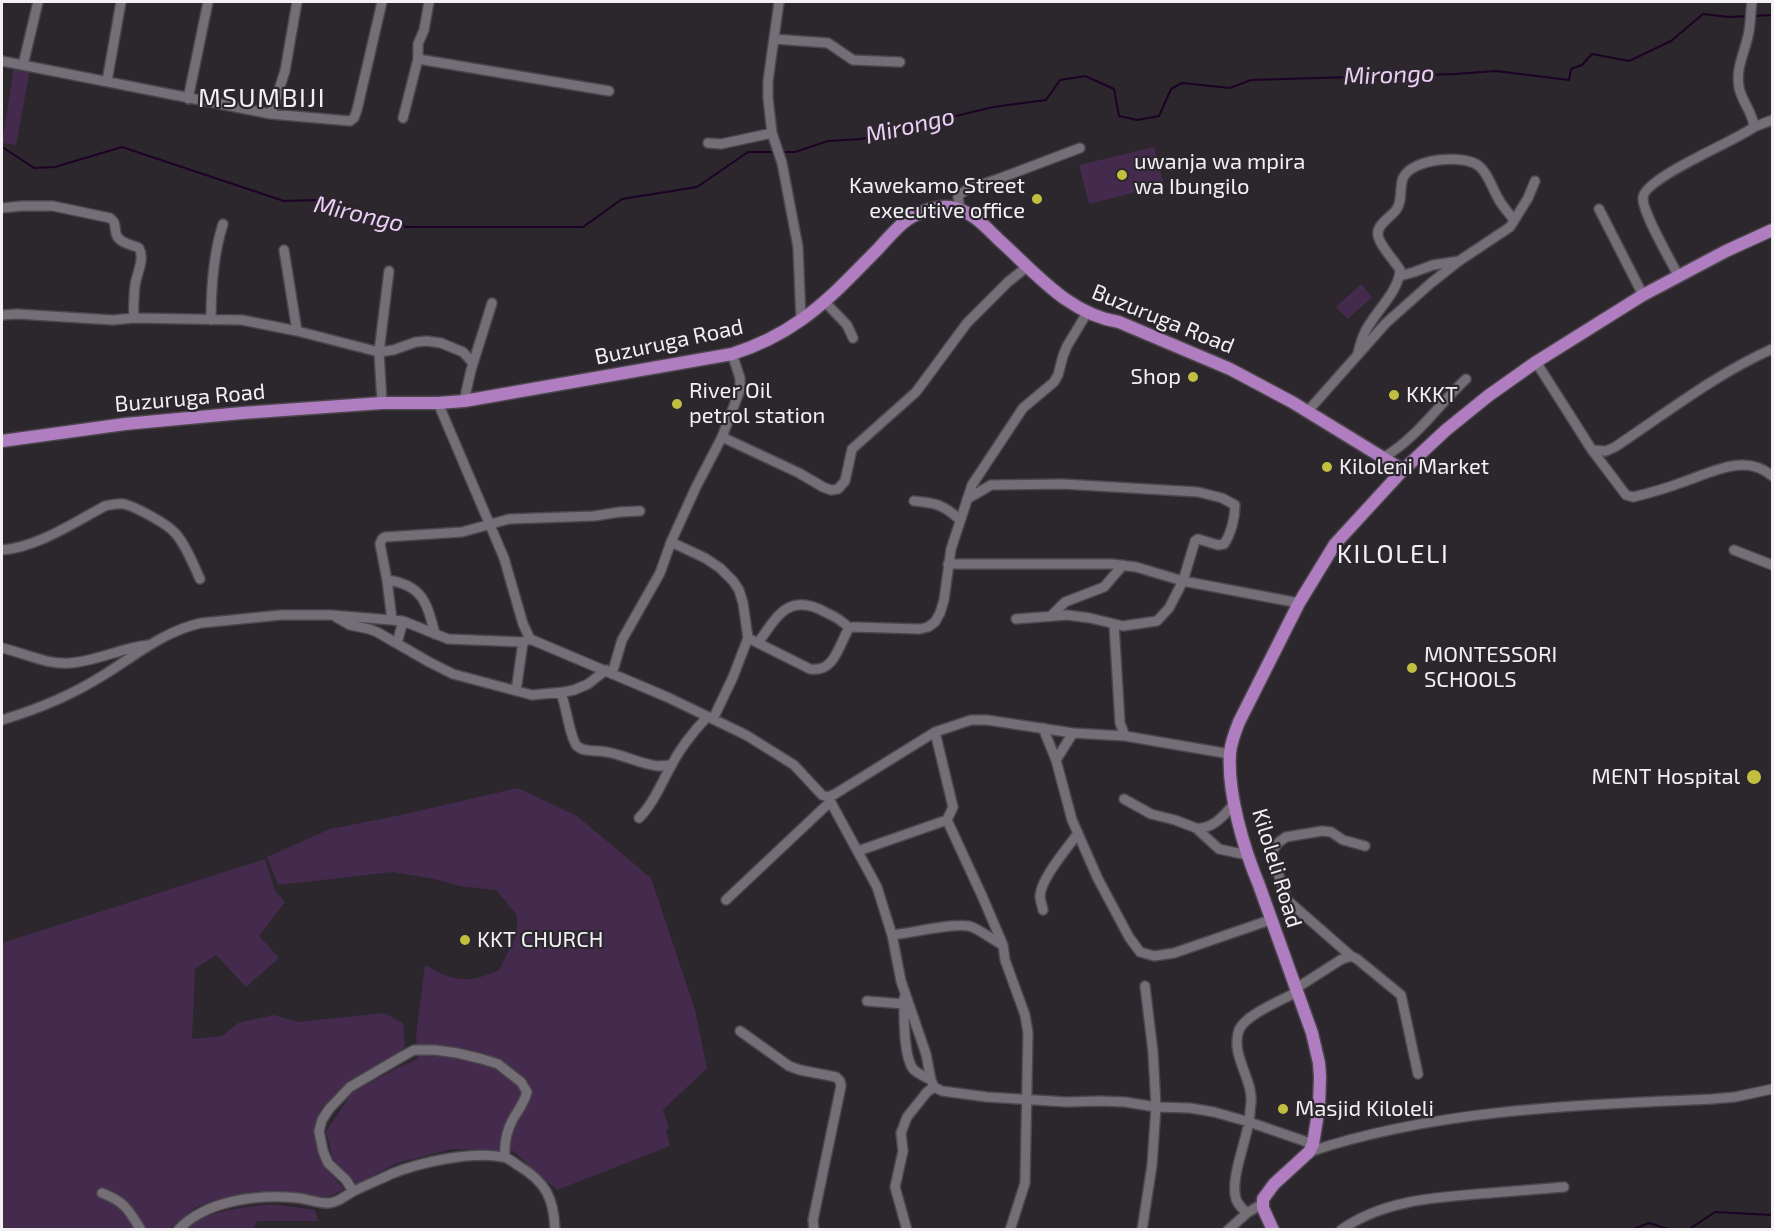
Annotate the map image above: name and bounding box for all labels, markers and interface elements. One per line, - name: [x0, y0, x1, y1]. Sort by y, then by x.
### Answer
- water label: Mirongo: [1343, 59, 1435, 91]
- district label: MSUMBIJI: [198, 82, 326, 114]
- water label: Mirongo: [862, 102, 958, 150]
- place label: uwanja wa mpira wa Ibungilo: [1134, 149, 1305, 200]
- marker: uwanja wa mpira wa Ibungilo: [1115, 168, 1129, 182]
- place label: Kawekamo Street executive office: [849, 173, 1025, 224]
- water label: Mirongo: [311, 190, 407, 238]
- marker: Kawekamo Street executive office: [1030, 192, 1044, 206]
- street label: Buzuruga Road: [1088, 278, 1238, 360]
- street label: Buzuruga Road: [592, 313, 746, 371]
- place label: Shop: [1131, 364, 1181, 390]
- marker: Shop: [1186, 370, 1200, 384]
- street label: Buzuruga Road: [114, 378, 266, 418]
- place label: River Oil petrol station: [689, 378, 825, 430]
- place label: KKKT: [1406, 382, 1458, 408]
- marker: KKKT: [1387, 388, 1401, 402]
- marker: River Oil petrol station: [670, 397, 684, 411]
- place label: Kiloleni Market: [1339, 454, 1489, 480]
- marker: Kiloleni Market: [1320, 460, 1334, 474]
- district label: KILOLELI: [1337, 538, 1449, 570]
- place label: MONTESSORI SCHOOLS: [1424, 642, 1557, 694]
- marker: MONTESSORI SCHOOLS: [1405, 661, 1419, 675]
- place label: MENT Hospital: [1592, 764, 1740, 790]
- marker: MENT Hospital: [1745, 768, 1763, 786]
- street label: Kiloleli Road: [1246, 805, 1308, 931]
- place label: KKT CHURCH: [477, 927, 603, 953]
- marker: KKT CHURCH: [458, 933, 472, 947]
- place label: Masjid Kiloleli: [1295, 1096, 1434, 1122]
- marker: Masjid Kiloleli: [1276, 1102, 1290, 1116]

